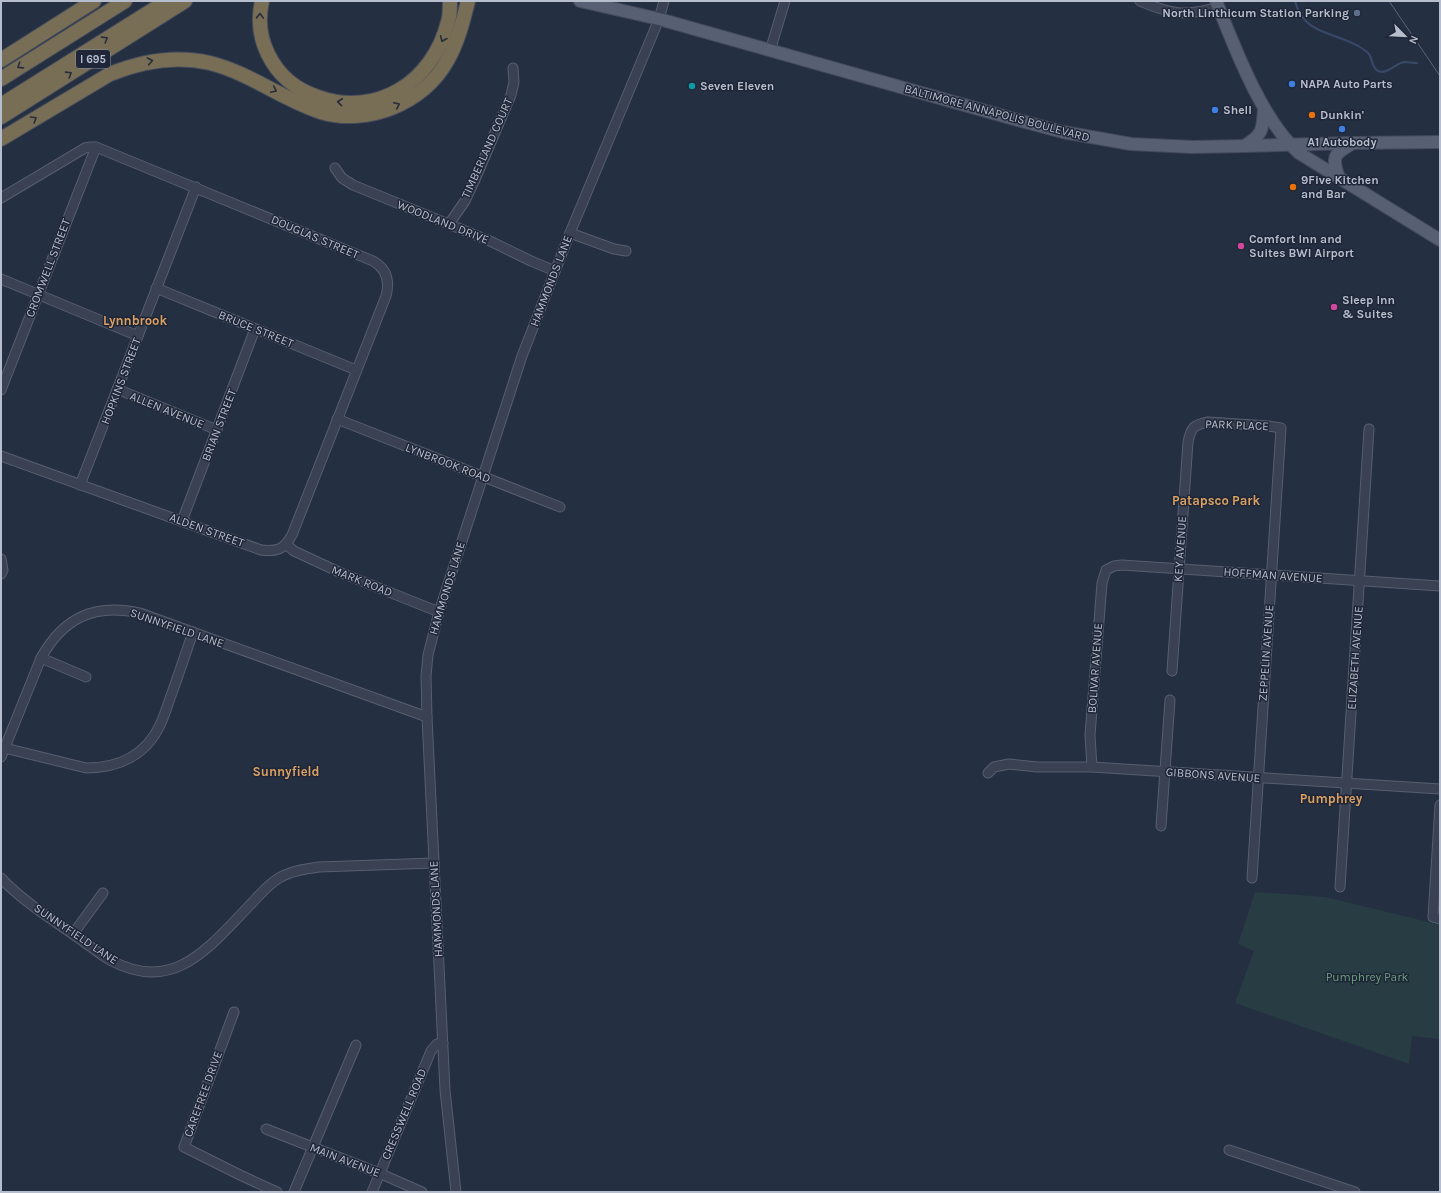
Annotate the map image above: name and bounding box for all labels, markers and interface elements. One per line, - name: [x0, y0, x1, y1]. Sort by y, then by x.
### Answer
- place label: North Linthicum Station Parking: [1162, 6, 1349, 20]
- marker: North Linthicum Station Parking: [1352, 8, 1362, 18]
- one-way arrow: [256, 13, 264, 19]
- north arrow: [1385, 16, 1425, 56]
- text: N: [1406, 34, 1421, 46]
- one-way arrow: [439, 35, 447, 42]
- one-way arrow: [101, 37, 108, 44]
- road number: I 695: [76, 50, 110, 68]
- one-way arrow: [147, 58, 153, 66]
- one-way arrow: [18, 61, 25, 68]
- one-way arrow: [65, 72, 72, 79]
- place label: NAPA Auto Parts: [1300, 77, 1392, 91]
- place label: Seven Eleven: [700, 79, 774, 93]
- marker: NAPA Auto Parts: [1287, 79, 1297, 89]
- marker: Seven Eleven: [687, 81, 697, 91]
- street label: BALTIMORE ANNAPOLIS BOULEVARD: [903, 81, 1091, 145]
- one-way arrow: [269, 85, 277, 93]
- street label: TIMBERLAND COURT: [458, 95, 516, 201]
- one-way arrow: [337, 98, 343, 107]
- one-way arrow: [393, 102, 400, 110]
- place label: Shell: [1223, 103, 1252, 117]
- marker: Shell: [1210, 105, 1220, 115]
- place label: Dunkin': [1320, 108, 1364, 122]
- marker: Dunkin': [1307, 110, 1317, 120]
- one-way arrow: [30, 116, 37, 123]
- marker: A1 Autobody: [1337, 124, 1347, 134]
- place label: A1 Autobody: [1308, 135, 1376, 149]
- place label: 9Five Kitchen and Bar: [1301, 173, 1379, 201]
- marker: 9Five Kitchen and Bar: [1288, 182, 1298, 192]
- street label: WOODLAND DRIVE: [395, 197, 491, 247]
- street label: DOUGLAS STREET: [269, 212, 361, 262]
- street label: CROMWELL STREET: [23, 217, 73, 319]
- place label: Comfort Inn and Suites BWI Airport: [1249, 232, 1354, 260]
- street label: HAMMONDS LANE: [527, 233, 575, 329]
- marker: Comfort Inn and Suites BWI Airport: [1236, 241, 1246, 251]
- place label: Sleep Inn & Suites: [1342, 293, 1395, 321]
- marker: Sleep Inn & Suites: [1329, 302, 1339, 312]
- street label: BRUCE STREET: [216, 308, 296, 350]
- district label: Lynnbrook: [103, 313, 167, 328]
- street label: HOPKINS STREET: [98, 336, 144, 426]
- street label: BRIAN STREET: [199, 387, 239, 463]
- street label: ALLEN AVENUE: [128, 389, 206, 431]
- street label: PARK PLACE: [1205, 417, 1269, 433]
- street label: LYNBROOK ROAD: [404, 440, 493, 486]
- district label: Patapsco Park: [1172, 493, 1260, 508]
- street label: ALDEN STREET: [168, 510, 246, 550]
- street label: KEY AVENUE: [1171, 515, 1189, 583]
- street label: HAMMONDS LANE: [426, 540, 468, 636]
- street label: MARK ROAD: [329, 562, 395, 600]
- street label: HOFFMAN AVENUE: [1223, 565, 1323, 585]
- street label: ZEPPELIN AVENUE: [1256, 604, 1276, 702]
- street label: SUNNYFIELD LANE: [128, 605, 226, 651]
- street label: ELIZABETH AVENUE: [1344, 606, 1366, 710]
- street label: BOLIVAR AVENUE: [1085, 622, 1105, 714]
- district label: Sunnyfield: [252, 764, 320, 779]
- street label: GIBBONS AVENUE: [1165, 765, 1261, 785]
- district label: Pumphrey: [1300, 791, 1363, 806]
- street label: HAMMONDS LANE: [426, 860, 446, 958]
- street label: SUNNYFIELD LANE: [31, 901, 121, 967]
- park label: Pumphrey Park: [1326, 970, 1409, 984]
- street label: CAREFREE DRIVE: [181, 1049, 225, 1139]
- street label: CRESSWELL ROAD: [379, 1066, 430, 1162]
- street label: MAIN AVENUE: [308, 1140, 382, 1180]

